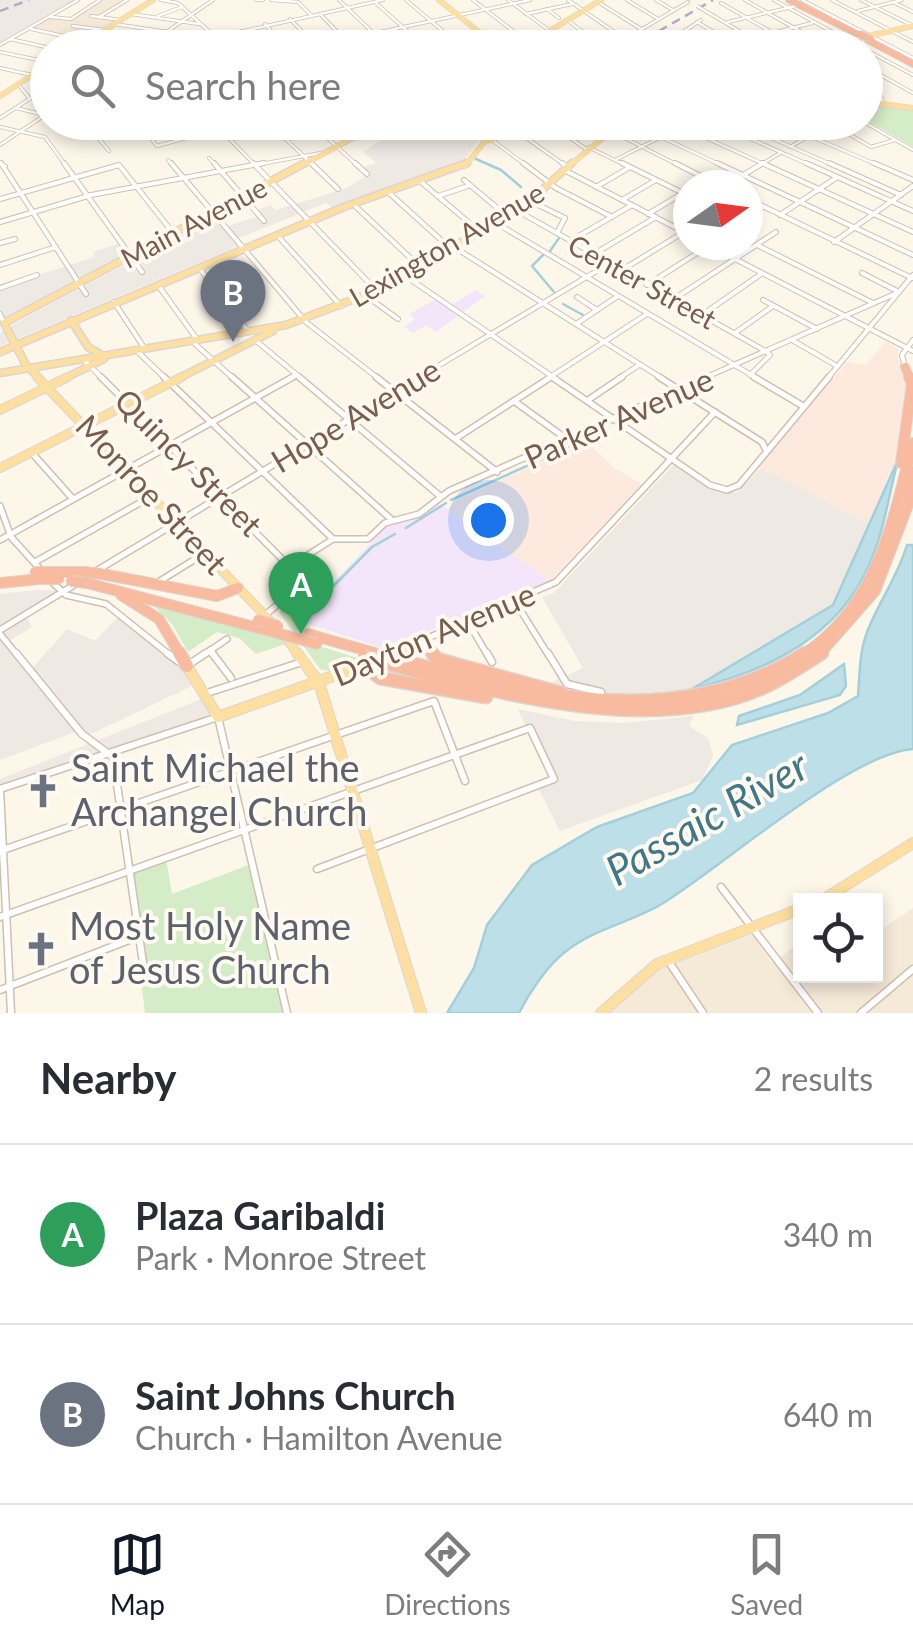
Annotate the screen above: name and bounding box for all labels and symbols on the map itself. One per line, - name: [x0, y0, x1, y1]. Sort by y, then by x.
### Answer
- street label: Main Avenue: [115, 169, 272, 275]
- north arrow: [673, 170, 763, 260]
- street label: Lexington Avenue: [343, 175, 550, 314]
- street label: Center Street: [563, 227, 722, 336]
- pin: B: [200, 260, 266, 342]
- street label: Hope Avenue: [264, 349, 447, 480]
- street label: Parker Avenue: [518, 359, 719, 477]
- street label: Quincy Street: [107, 380, 271, 544]
- street label: Monroe Street: [68, 406, 236, 582]
- your location: [463, 495, 514, 546]
- pin: A: [268, 552, 334, 634]
- street label: Dayton Avenue: [326, 573, 541, 694]
- water label: Passaic River: [597, 739, 817, 895]
- place label: Saint Michael the Archangel Church: [71, 744, 368, 834]
- church icon: Saint Michael the Archangel Church: [24, 772, 62, 810]
- place label: Most Holy Name of Jesus Church: [69, 902, 351, 992]
- church icon: Most Holy Name of Jesus Church: [22, 930, 60, 968]

